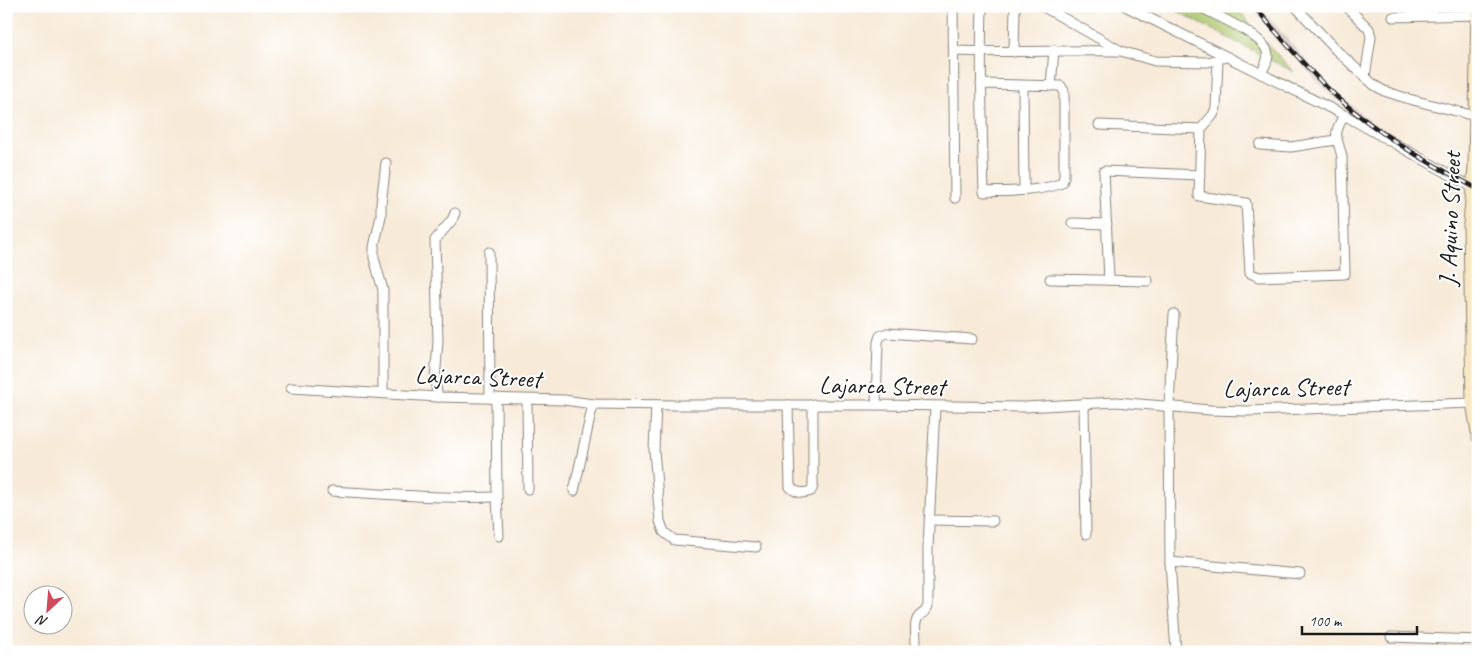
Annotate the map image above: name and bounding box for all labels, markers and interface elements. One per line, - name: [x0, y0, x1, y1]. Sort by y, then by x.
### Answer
- street label: J. Aquino Street: [1432, 149, 1468, 288]
- street label: Lajarca Street: [415, 359, 545, 395]
- street label: Lajarca Street: [819, 369, 949, 403]
- street label: Lajarca Street: [1223, 371, 1353, 405]
- north arrow: [22, 586, 72, 636]
- scale bar: [1302, 603, 1416, 635]
- text: N: [33, 611, 50, 631]
- text: 100 m: [1309, 612, 1343, 631]

